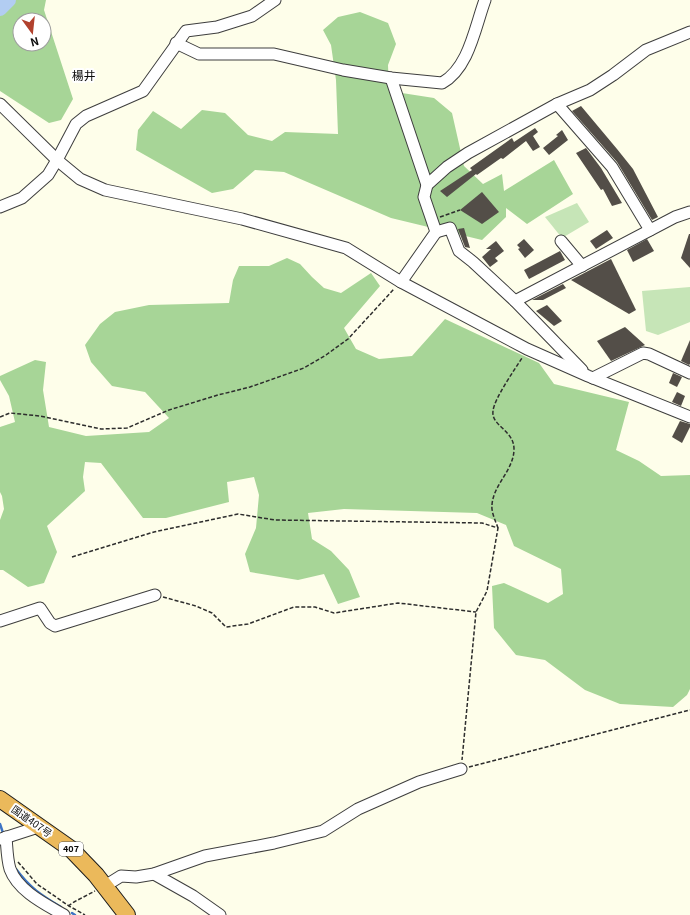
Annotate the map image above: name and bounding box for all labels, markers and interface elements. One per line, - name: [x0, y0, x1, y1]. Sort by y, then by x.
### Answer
- north arrow: [12, 12, 52, 52]
- text: N: [29, 34, 41, 51]
- district label: 楊井: [72, 66, 96, 83]
- street label: 国道407号: [9, 801, 56, 840]
- road number: 407: [59, 842, 83, 856]

